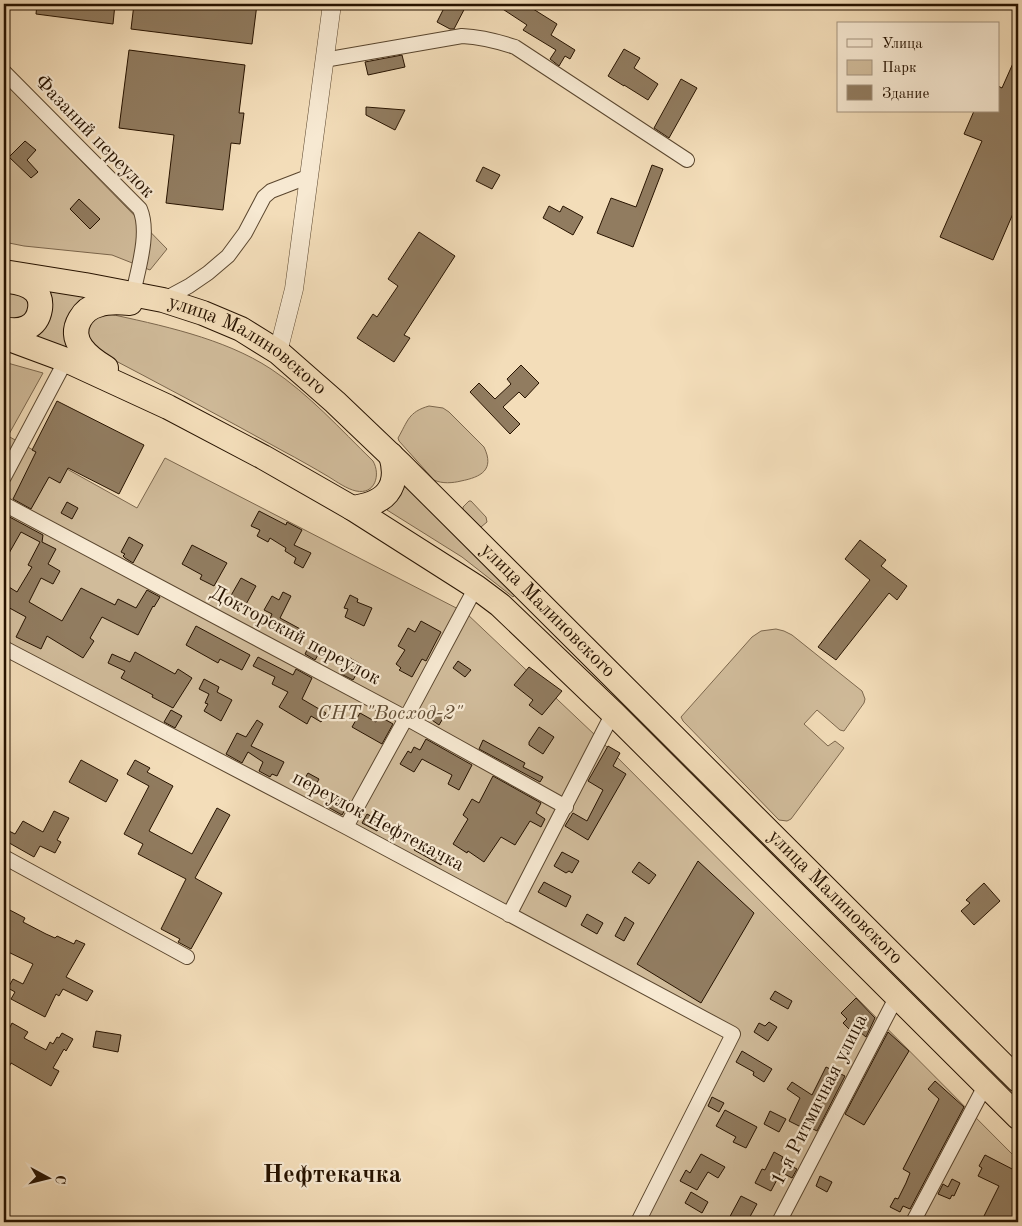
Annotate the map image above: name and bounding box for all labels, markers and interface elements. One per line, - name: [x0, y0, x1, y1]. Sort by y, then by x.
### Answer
- legend: [837, 22, 1000, 112]
- text: Улица: [882, 37, 923, 52]
- text: Парк: [882, 61, 917, 76]
- street label: Фазаний переулок: [30, 72, 158, 202]
- text: Здание: [882, 87, 929, 102]
- street label: улица Малиновского: [166, 292, 330, 399]
- street label: улица Малиновского: [476, 540, 619, 682]
- street label: Докторский переулок: [207, 583, 383, 689]
- park label: СНТ "Восход-2": [317, 704, 464, 724]
- street label: переулок Нефтекачка: [289, 768, 467, 876]
- street label: улица Малиновского: [764, 826, 906, 969]
- street label: 1-я Ритмичная улица: [768, 1011, 872, 1189]
- north arrow: [22, 1154, 72, 1204]
- district label: Нефтекачка: [263, 1163, 402, 1188]
- text: С: [52, 1174, 67, 1185]

